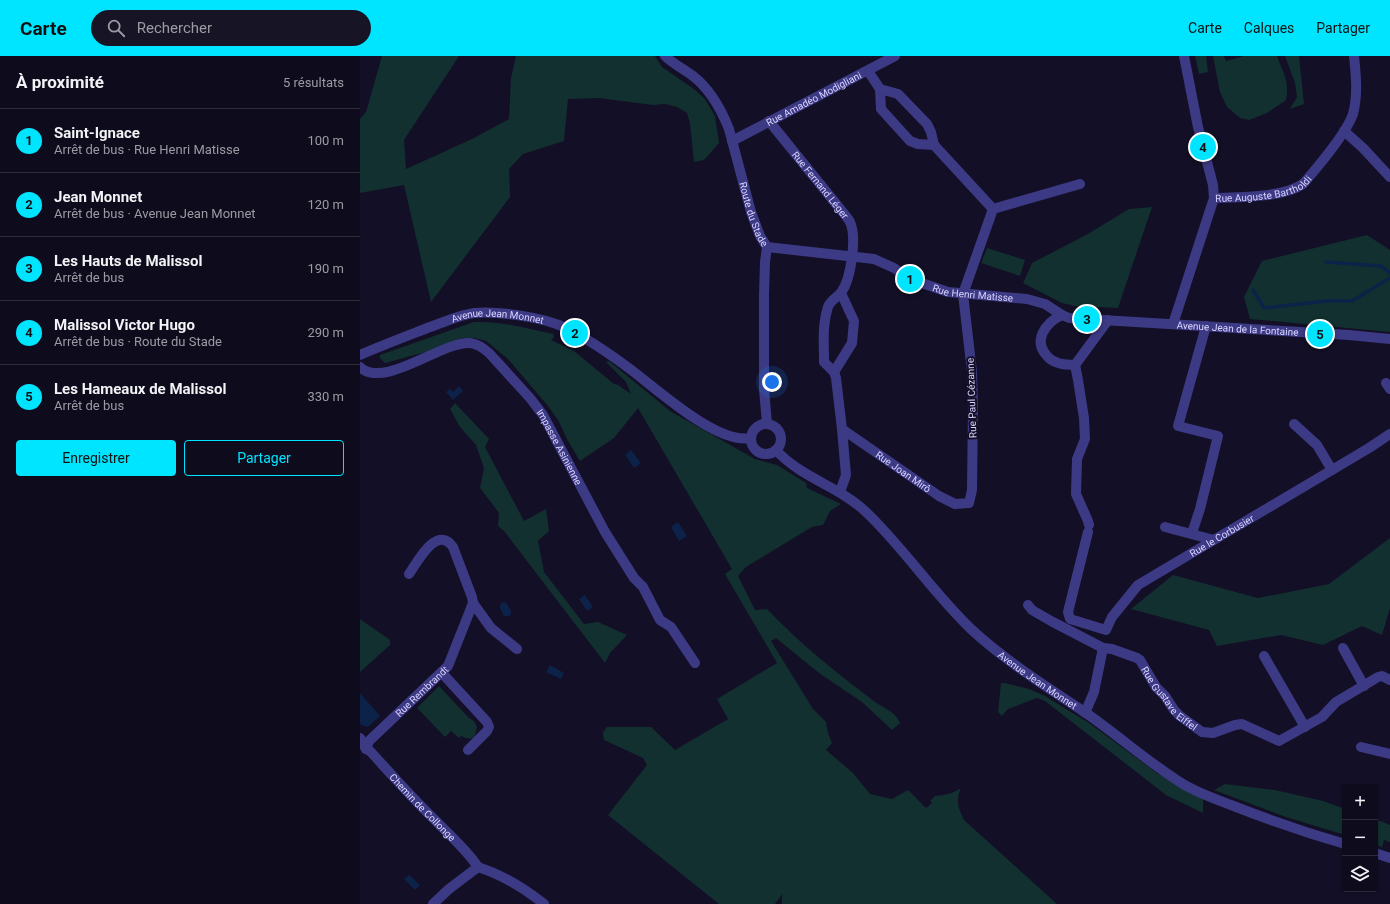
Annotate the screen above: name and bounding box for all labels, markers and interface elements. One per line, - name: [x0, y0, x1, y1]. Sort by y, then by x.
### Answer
- search box: [91, 10, 371, 46]
- text: Carte: [20, 17, 67, 40]
- icon: search: [105, 17, 127, 39]
- text: Rechercher: [137, 19, 212, 37]
- text: Carte: [1188, 20, 1222, 36]
- text: Calques: [1244, 20, 1294, 36]
- text: Partager: [1316, 20, 1370, 36]
- street label: Rue Amadéo Modigliani: [764, 70, 863, 128]
- text: À proximité: [16, 72, 104, 92]
- text: 5 résultats: [283, 75, 344, 90]
- text: Saint-Ignace: [54, 124, 140, 142]
- pin: 4: [1190, 132, 1216, 162]
- text: 1: [25, 133, 33, 148]
- text: 100 m: [307, 133, 344, 148]
- text: Arrêt de bus · Rue Henri Matisse: [54, 142, 240, 157]
- street label: Rue Fernand Léger: [790, 149, 851, 221]
- street label: Rue Auguste Bartholdi: [1215, 174, 1314, 204]
- street label: Route du Stade: [737, 181, 770, 249]
- text: Jean Monnet: [54, 188, 142, 206]
- text: 2: [25, 197, 33, 212]
- text: 120 m: [307, 197, 344, 212]
- text: Arrêt de bus · Avenue Jean Monnet: [54, 206, 256, 221]
- text: Les Hauts de Malissol: [54, 252, 202, 270]
- text: 3: [25, 261, 33, 276]
- text: 190 m: [307, 261, 344, 276]
- pin: 1: [897, 264, 923, 294]
- text: Arrêt de bus: [54, 270, 124, 285]
- street label: Rue Henri Matisse: [931, 282, 1014, 304]
- pin: 3: [1074, 304, 1100, 334]
- street label: Avenue Jean Monnet: [450, 308, 545, 326]
- text: Malissol Victor Hugo: [54, 316, 195, 334]
- pin: 2: [562, 318, 588, 348]
- pin: 5: [1307, 319, 1333, 349]
- street label: Avenue Jean de la Fontaine: [1176, 320, 1299, 338]
- text: 4: [25, 325, 33, 340]
- text: 290 m: [307, 325, 344, 340]
- text: Arrêt de bus · Route du Stade: [54, 334, 222, 349]
- street label: Rue Paul Cézanne: [965, 358, 978, 438]
- your location: [762, 372, 782, 392]
- text: Les Hameaux de Malissol: [54, 380, 226, 398]
- text: 5: [25, 389, 33, 404]
- text: 330 m: [307, 389, 344, 404]
- text: Arrêt de bus: [54, 398, 124, 413]
- street label: Impasse Asinienne: [534, 407, 584, 487]
- button: Enregistrer: [16, 440, 176, 476]
- button: Partager: [184, 440, 344, 476]
- street label: Rue Joan Mirô: [874, 449, 933, 495]
- street label: Rue le Corbusier: [1188, 512, 1256, 559]
- street label: Avenue Jean Monnet: [996, 649, 1079, 712]
- street label: Rue Rembrandt: [393, 664, 451, 719]
- street label: Rue Gustave Eiffel: [1139, 665, 1199, 733]
- street label: Chemin de Collonge: [387, 772, 458, 843]
- map controls: [1342, 784, 1378, 892]
- button: +: [1342, 784, 1378, 820]
- button: −: [1342, 820, 1378, 856]
- button: layers: [1342, 856, 1378, 892]

